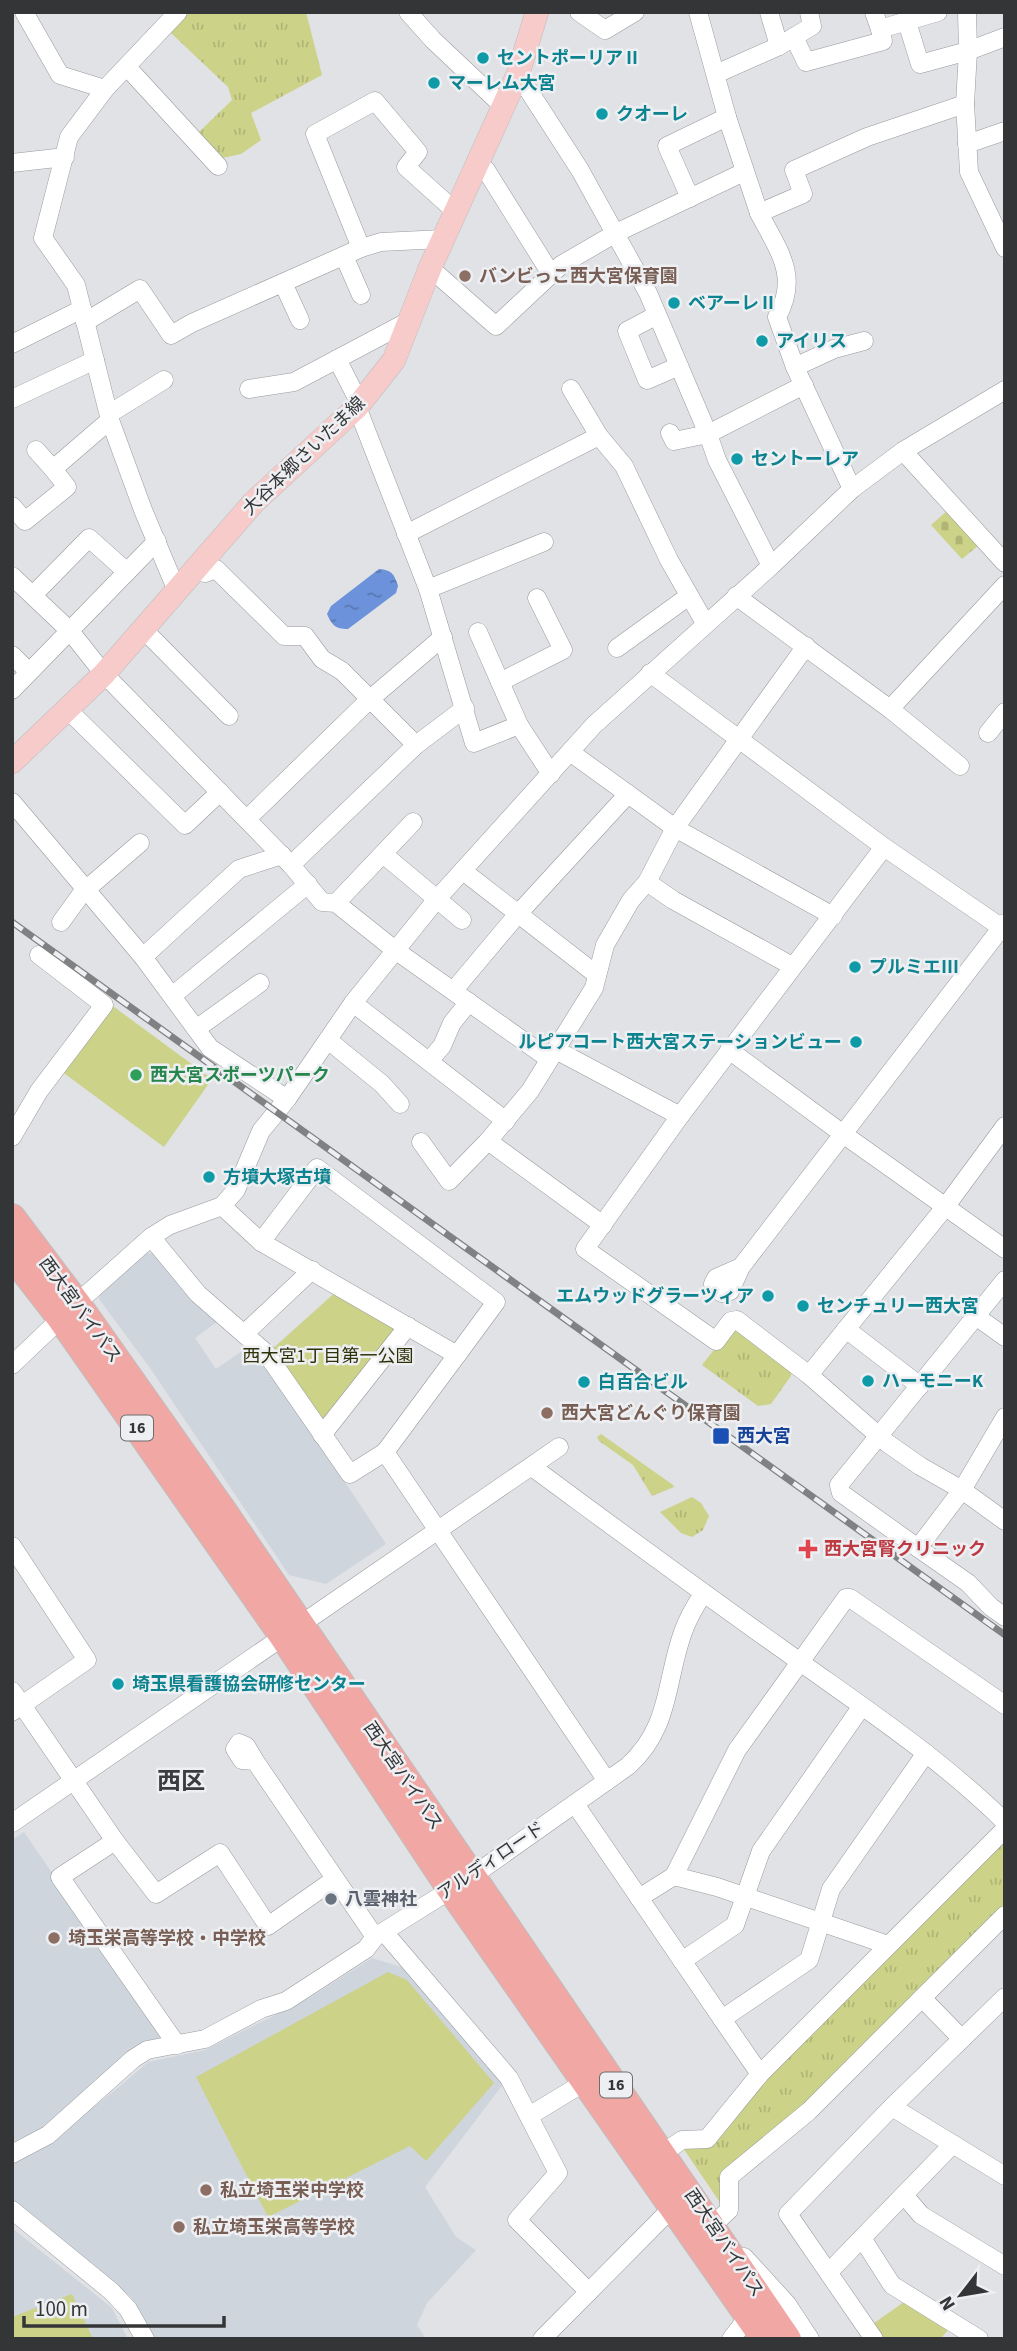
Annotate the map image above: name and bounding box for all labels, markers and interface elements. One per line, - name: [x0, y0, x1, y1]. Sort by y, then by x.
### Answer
- place label: セントポーリアⅡ: [497, 46, 641, 71]
- marker: セントポーリアⅡ: [475, 50, 491, 66]
- place label: マーレム大宮: [448, 71, 556, 96]
- marker: マーレム大宮: [426, 75, 442, 91]
- place label: クオーレ: [616, 102, 688, 127]
- marker: クオーレ: [594, 106, 610, 122]
- place label: バンビっこ西大宮保育園: [479, 264, 678, 289]
- marker: バンビっこ西大宮保育園: [457, 268, 473, 284]
- place label: ベアーレⅡ: [688, 291, 777, 316]
- marker: ベアーレⅡ: [666, 295, 682, 311]
- place label: アイリス: [776, 329, 847, 354]
- marker: アイリス: [754, 333, 770, 349]
- street label: 大谷本郷さいたま線: [237, 391, 371, 521]
- place label: セントーレア: [751, 447, 859, 472]
- marker: セントーレア: [729, 451, 745, 467]
- place label: プルミエⅢ: [869, 955, 959, 980]
- marker: プルミエⅢ: [847, 959, 863, 975]
- place label: ルピアコート西大宮ステーションビュー: [518, 1030, 842, 1055]
- marker: ルピアコート西大宮ステーションビュー: [848, 1034, 864, 1050]
- place label: 西大宮スポーツパーク: [150, 1063, 330, 1088]
- marker: 西大宮スポーツパーク: [128, 1067, 144, 1083]
- place label: 方墳大塚古墳: [223, 1165, 331, 1190]
- marker: 方墳大塚古墳: [201, 1169, 217, 1185]
- street label: 西大宮バイパス: [33, 1252, 127, 1368]
- place label: エムウッドグラーツィア: [556, 1284, 754, 1309]
- marker: エムウッドグラーツィア: [760, 1288, 776, 1304]
- place label: センチュリー西大宮: [817, 1294, 979, 1319]
- marker: センチュリー西大宮: [795, 1298, 811, 1314]
- park label: 西大宮1丁目第一公園: [243, 1344, 413, 1369]
- place label: ハーモニーK: [882, 1369, 984, 1394]
- place label: 白百合ビル: [598, 1370, 688, 1395]
- marker: ハーモニーK: [860, 1373, 876, 1389]
- marker: 白百合ビル: [576, 1374, 592, 1390]
- place label: 西大宮どんぐり保育園: [561, 1401, 741, 1426]
- marker: 西大宮どんぐり保育園: [539, 1405, 555, 1421]
- road number: 16: [121, 1416, 153, 1440]
- place label: 西大宮: [737, 1424, 791, 1449]
- marker: 西大宮: [711, 1426, 731, 1446]
- place label: 西大宮腎クリニック: [824, 1537, 986, 1562]
- marker: 西大宮腎クリニック: [798, 1539, 818, 1559]
- place label: 埼玉県看護協会研修センター: [132, 1672, 366, 1697]
- marker: 埼玉県看護協会研修センター: [110, 1676, 126, 1692]
- street label: 西大宮バイパス: [358, 1717, 448, 1835]
- district label: 西区: [157, 1764, 205, 1799]
- street label: アルディロード: [432, 1816, 550, 1906]
- place label: 八雲神社: [345, 1887, 417, 1912]
- marker: 八雲神社: [323, 1891, 339, 1907]
- place label: 埼玉栄高等学校・中学校: [68, 1926, 266, 1951]
- marker: 埼玉栄高等学校・中学校: [46, 1930, 62, 1946]
- road number: 16: [600, 2072, 632, 2098]
- place label: 私立埼玉栄中学校: [220, 2178, 364, 2203]
- marker: 私立埼玉栄中学校: [198, 2182, 214, 2198]
- street label: 西大宮バイパス: [679, 2184, 769, 2302]
- place label: 私立埼玉栄高等学校: [193, 2215, 355, 2240]
- marker: 私立埼玉栄高等学校: [171, 2219, 187, 2235]
- north arrow: [926, 2260, 996, 2330]
- scale bar: [24, 2284, 224, 2328]
- text: N: [933, 2291, 963, 2315]
- text: 100 m: [35, 2294, 88, 2324]

